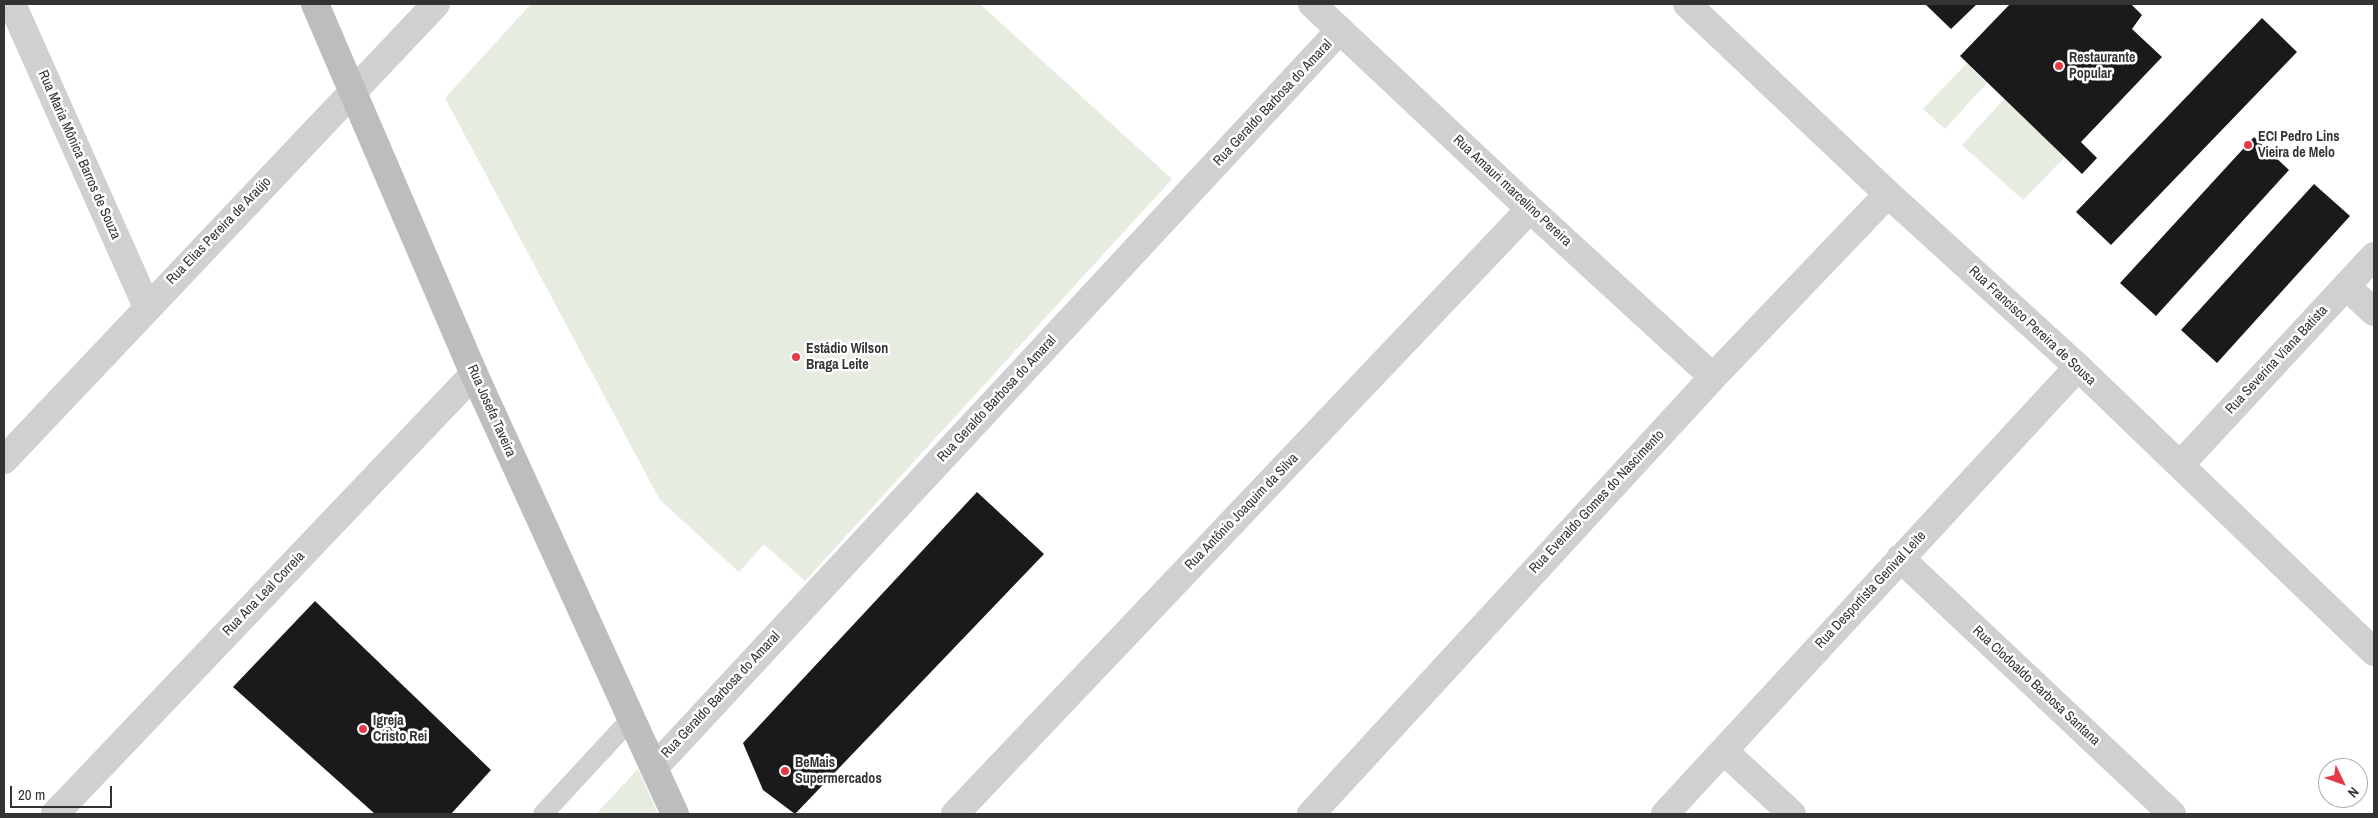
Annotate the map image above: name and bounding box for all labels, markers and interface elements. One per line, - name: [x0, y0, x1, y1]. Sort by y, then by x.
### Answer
- street label: Rua Geraldo Barbosa do Amaral: [1210, 36, 1336, 170]
- place label: Restaurante Popular: [2069, 50, 2135, 82]
- marker: Restaurante Popular: [2053, 60, 2065, 72]
- street label: Rua Maria Mônica Barros de Souza: [34, 68, 124, 242]
- place label: ECI Pedro Lins Vieira de Melo: [2258, 129, 2340, 162]
- street label: Rua Amauri marcelino Pereira: [1449, 132, 1575, 250]
- marker: ECI Pedro Lins Vieira de Melo: [2242, 139, 2254, 151]
- street label: Rua Elias Pereira de Araújo: [163, 174, 275, 288]
- street label: Rua Francisco Pereira de Sousa: [1965, 263, 2099, 389]
- street label: Rua Severina Viana Batista: [2222, 302, 2332, 418]
- street label: Rua Geraldo Barbosa do Amaral: [934, 332, 1060, 466]
- place label: Estádio Wilson Braga Leite: [806, 341, 888, 374]
- marker: Estádio Wilson Braga Leite: [790, 351, 802, 363]
- street label: Rua Josefa Taveira: [463, 362, 519, 460]
- street label: Rua Everaldo Gomes do Nascimento: [1526, 427, 1668, 577]
- street label: Rua Antônio Joaquim da Silva: [1182, 450, 1302, 574]
- street label: Rua Desportista Genival Leite: [1812, 528, 1930, 652]
- street label: Rua Ana Leal Correia: [219, 548, 309, 640]
- street label: Rua Clodoaldo Barbosa Santana: [1969, 623, 2103, 749]
- street label: Rua Geraldo Barbosa do Amaral: [658, 628, 784, 762]
- place label: Igreja Cristo Rei: [373, 713, 427, 746]
- marker: Igreja Cristo Rei: [357, 723, 369, 735]
- place label: BeMais Supermercados: [795, 755, 882, 788]
- north arrow: [2318, 758, 2368, 808]
- marker: BeMais Supermercados: [779, 765, 791, 777]
- scale bar: [12, 776, 115, 808]
- text: N: [2344, 783, 2363, 801]
- text: 20 m: [18, 784, 45, 805]

